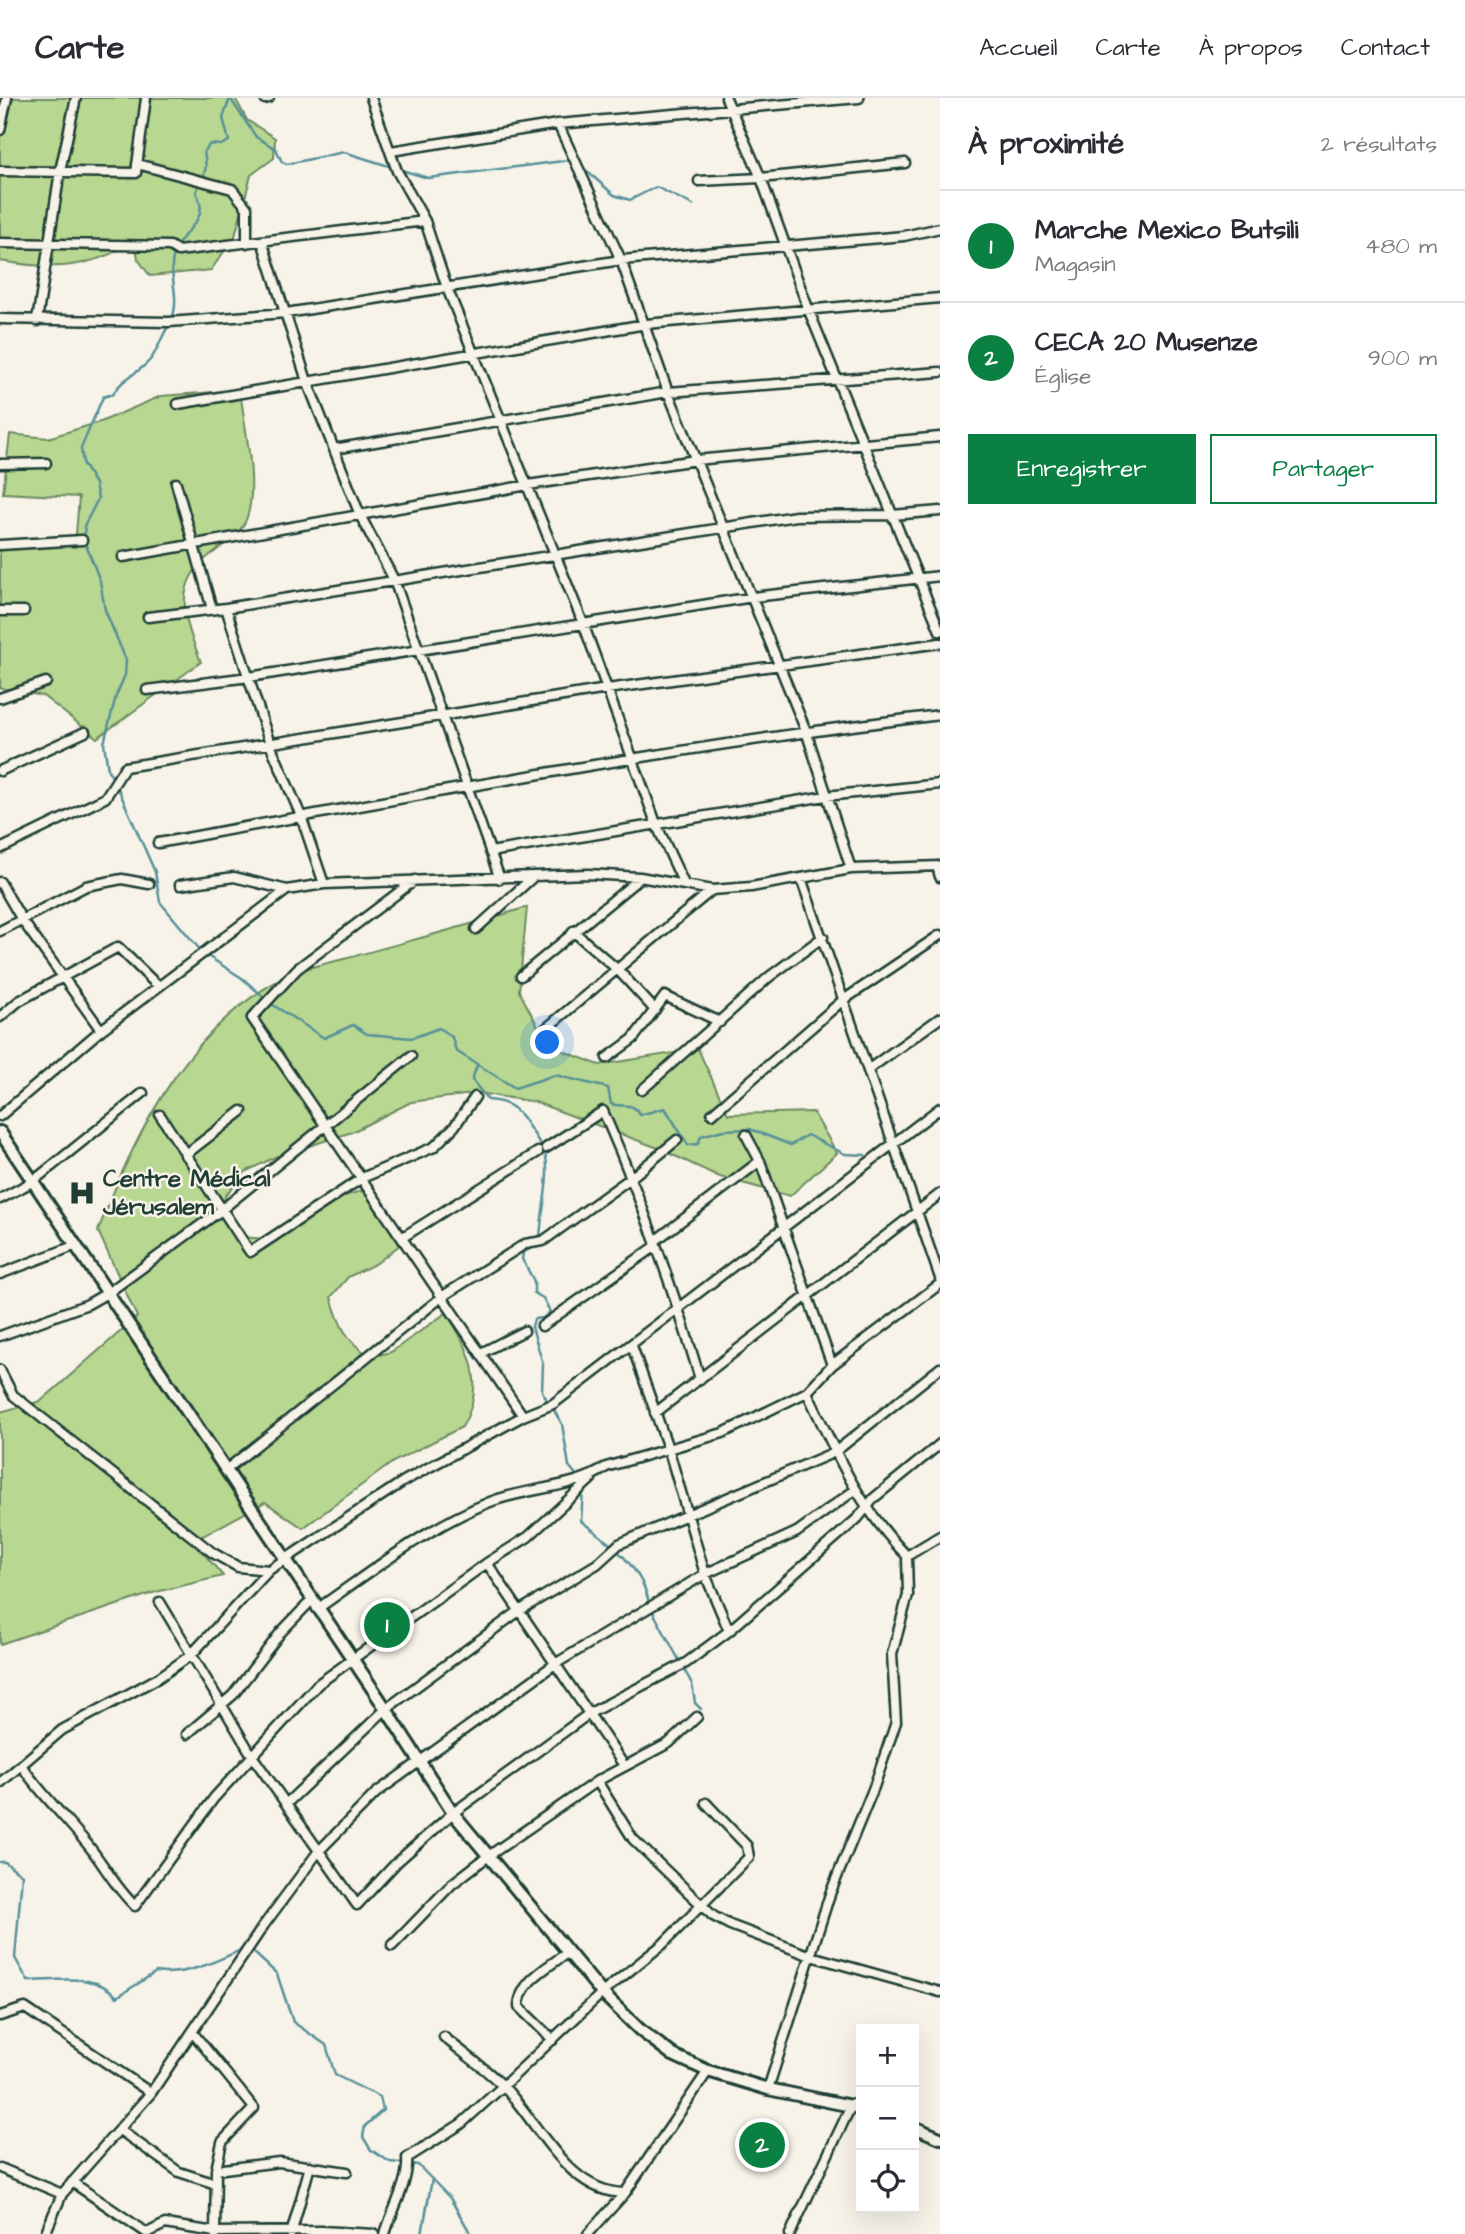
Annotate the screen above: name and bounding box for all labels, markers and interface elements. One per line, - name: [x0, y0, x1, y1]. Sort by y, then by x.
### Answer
- text: Carte: [35, 25, 125, 71]
- text: Accueil: [979, 31, 1058, 65]
- text: Carte: [1096, 31, 1161, 65]
- text: À propos: [1199, 31, 1303, 65]
- text: Contact: [1341, 31, 1430, 65]
- text: À proximité: [968, 123, 1124, 165]
- text: 2 résultats: [1321, 128, 1437, 160]
- text: Marche Mexico Butsili: [1035, 212, 1298, 248]
- text: 1: [990, 230, 992, 262]
- text: 480 m: [1365, 230, 1437, 262]
- text: Magasin: [1035, 248, 1116, 280]
- text: CECA 20 Musenze: [1035, 324, 1258, 360]
- text: 2: [984, 342, 998, 374]
- text: 900 m: [1368, 342, 1437, 374]
- text: Église: [1035, 360, 1092, 392]
- button: Enregistrer: [968, 434, 1196, 504]
- button: Partager: [1210, 434, 1437, 504]
- your location: [530, 1025, 564, 1059]
- place label: Centre Médical Jérusalem: [102, 1162, 271, 1224]
- hospital icon: Centre Médical Jérusalem: [67, 1178, 97, 1208]
- pin: 1: [364, 1599, 410, 1651]
- map controls: [856, 2024, 919, 2213]
- button: +: [856, 2024, 919, 2087]
- button: −: [856, 2087, 919, 2150]
- pin: 2: [739, 2119, 785, 2171]
- button: locate: [856, 2150, 919, 2213]

